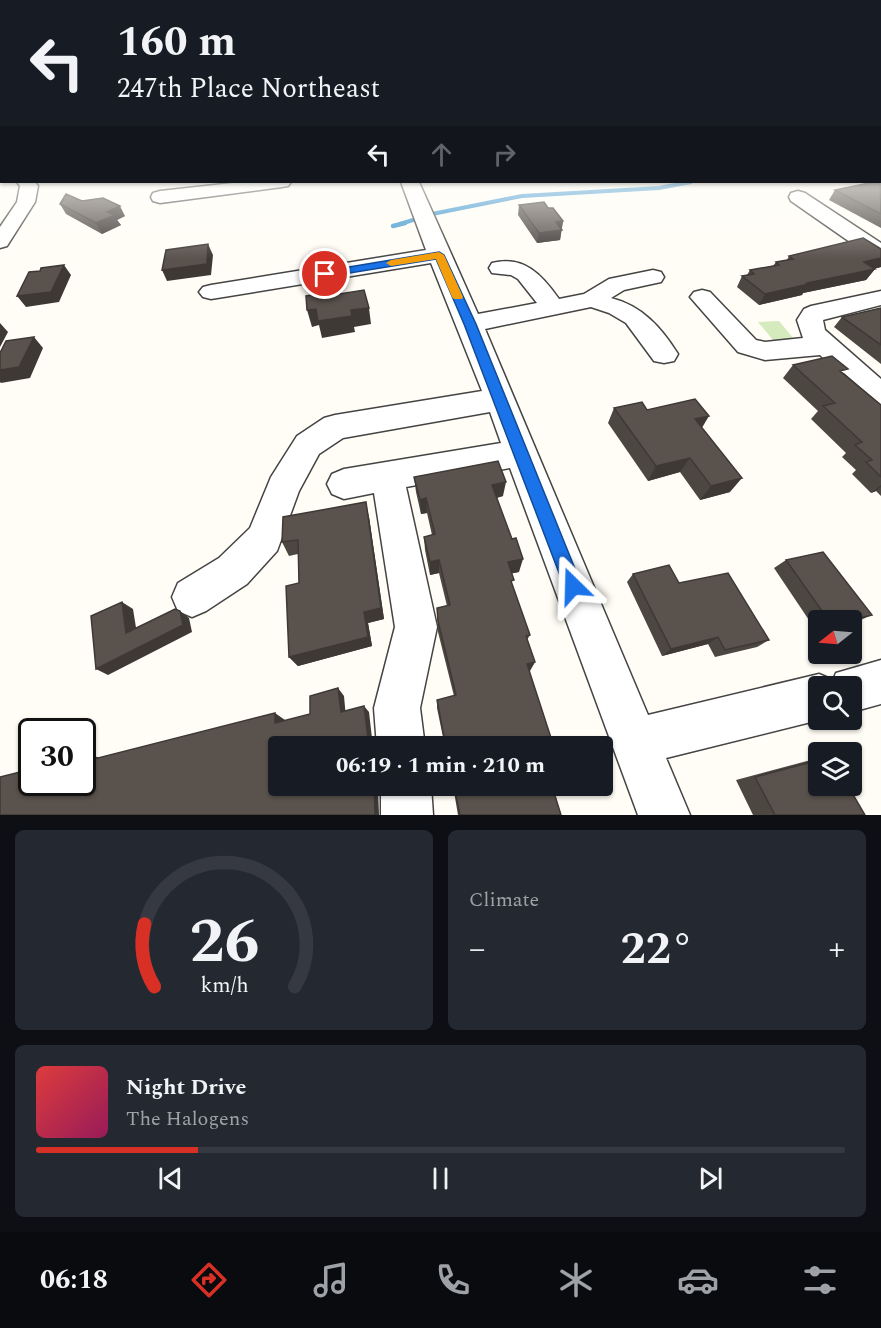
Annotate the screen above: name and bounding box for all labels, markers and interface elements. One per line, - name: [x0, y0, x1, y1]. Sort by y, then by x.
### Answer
- text: 160 m: [117, 11, 236, 74]
- icon: left: [18, 24, 96, 102]
- text: 247th Place Northeast: [117, 68, 380, 110]
- icon: left: [362, 138, 395, 171]
- icon: ahead: [425, 138, 458, 171]
- icon: right: [488, 138, 521, 171]
- pin: [299, 248, 350, 299]
- icon: arrive: [308, 257, 341, 290]
- position arrow: [541, 554, 605, 618]
- north arrow: [808, 610, 862, 664]
- map controls: [808, 610, 862, 796]
- button: search: [808, 676, 862, 730]
- speed limit sign: 30: [18, 718, 96, 796]
- button: layers: [808, 742, 862, 796]
- text: 06:19 · 1 min · 210 m: [336, 749, 545, 782]
- text: Climate: [469, 885, 539, 915]
- text: 26: [189, 895, 259, 990]
- text: 22°: [621, 915, 694, 984]
- text: −: [469, 924, 486, 974]
- text: +: [829, 924, 845, 974]
- text: km/h: [200, 969, 248, 1002]
- text: Night Drive: [126, 1071, 246, 1104]
- text: The Halogens: [126, 1104, 249, 1134]
- icon: previous: [154, 1162, 187, 1195]
- icon: pause: [424, 1162, 457, 1195]
- icon: next: [694, 1162, 727, 1195]
- text: 06:18: [40, 1259, 108, 1301]
- icon: directions: [188, 1259, 230, 1301]
- icon: music: [310, 1259, 352, 1301]
- icon: phone: [432, 1259, 474, 1301]
- icon: climate: [555, 1259, 597, 1301]
- icon: car: [677, 1259, 719, 1301]
- icon: filters: [799, 1259, 841, 1301]

